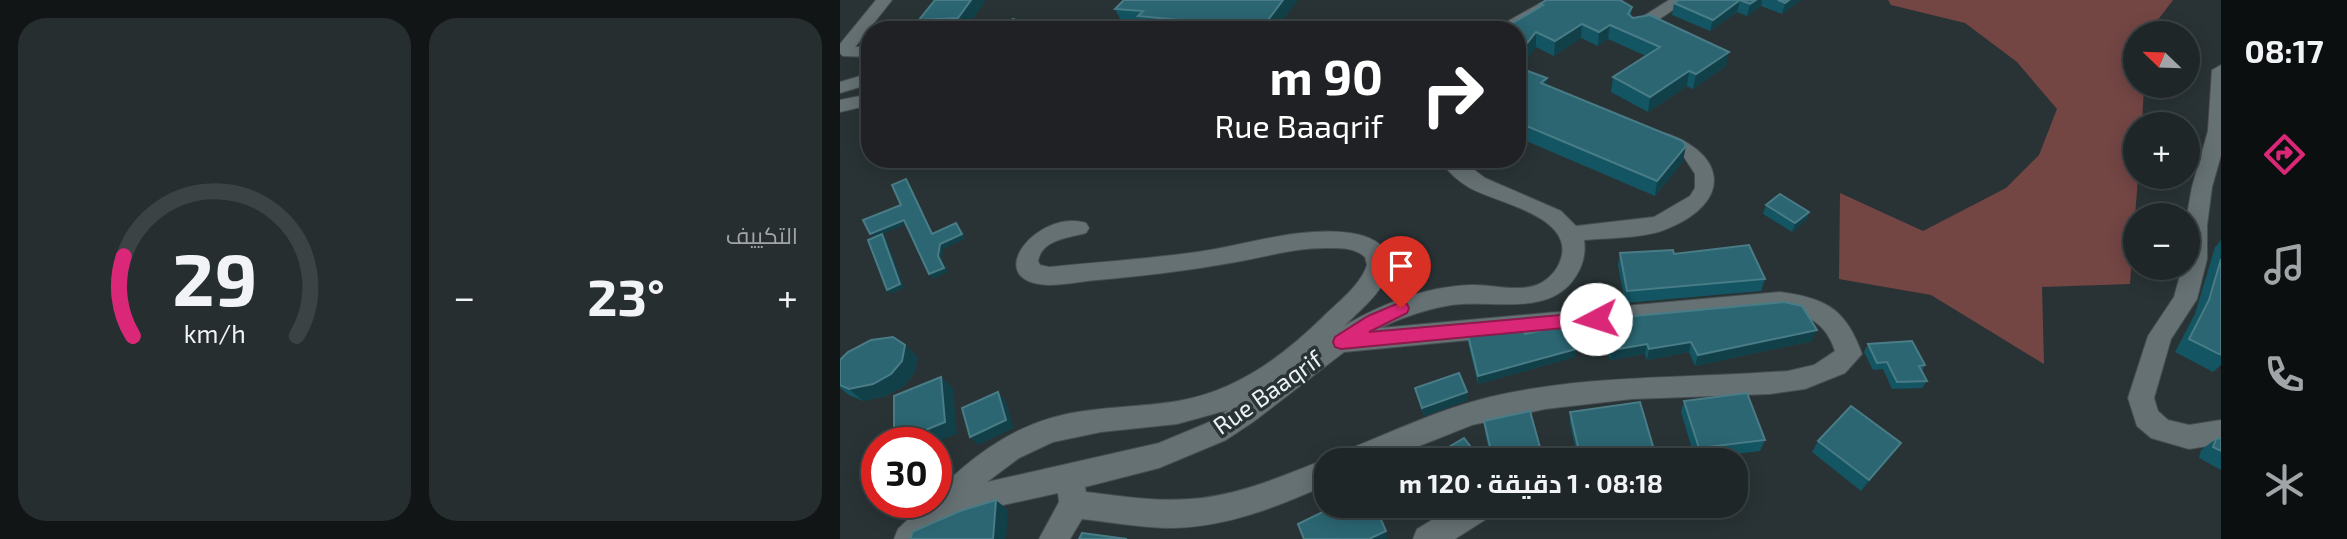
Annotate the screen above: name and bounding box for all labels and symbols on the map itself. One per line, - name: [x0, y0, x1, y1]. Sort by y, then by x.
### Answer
- north arrow: [2123, 21, 2200, 98]
- pin: [1371, 236, 1431, 308]
- position arrow: [1559, 282, 1633, 356]
- street label: Rue Baaqrif: [1207, 343, 1328, 440]
- speed limit sign: 30: [861, 427, 952, 518]

